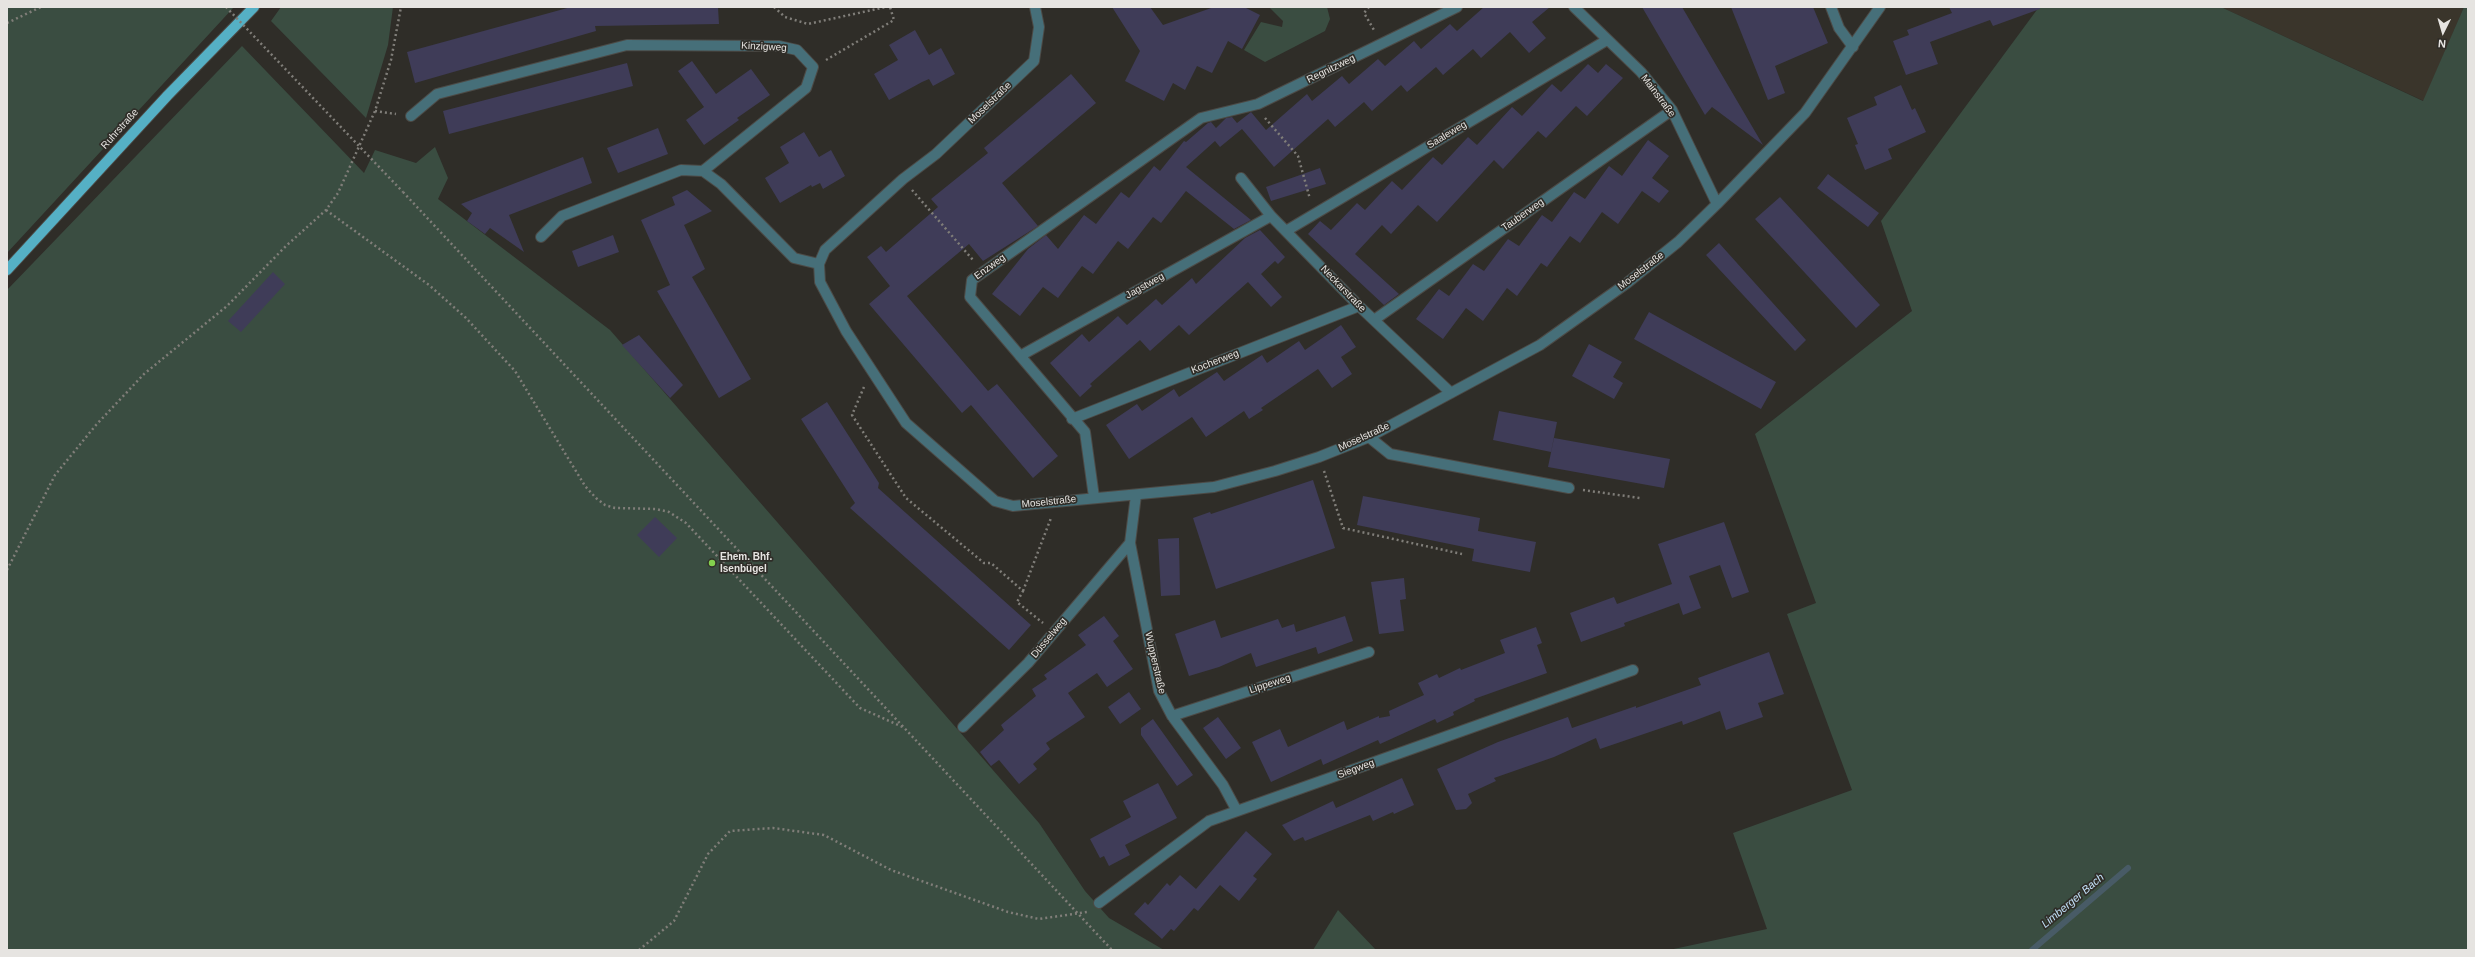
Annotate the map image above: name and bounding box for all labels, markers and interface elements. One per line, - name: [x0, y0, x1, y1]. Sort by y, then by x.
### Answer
- north arrow: [2423, 12, 2463, 52]
- text: N: [2437, 38, 2446, 50]
- street label: Kinzigweg: [741, 40, 787, 54]
- street label: Regnitzweg: [1305, 52, 1357, 86]
- street label: Mainstraße: [1638, 72, 1678, 120]
- street label: Moselstraße: [966, 80, 1014, 126]
- street label: Ruhrstraße: [99, 106, 141, 152]
- street label: Saaleweg: [1425, 119, 1469, 151]
- street label: Tauberweg: [1500, 196, 1546, 234]
- street label: Moselstraße: [1616, 249, 1666, 293]
- street label: Enzweg: [972, 252, 1008, 282]
- street label: Neckarstraße: [1318, 263, 1368, 315]
- street label: Jagstweg: [1124, 271, 1166, 301]
- street label: Kocherweg: [1189, 347, 1241, 377]
- street label: Moselstraße: [1337, 420, 1391, 454]
- street label: Moselstraße: [1021, 493, 1077, 511]
- place label: Ehem. Bhf. Isenbügel: [720, 551, 772, 574]
- marker: Ehem. Bhf. Isenbügel: [707, 558, 717, 568]
- street label: Düsselweg: [1029, 615, 1069, 661]
- street label: Wupperstraße: [1142, 631, 1168, 695]
- street label: Lippeweg: [1248, 672, 1292, 696]
- street label: Siegweg: [1336, 757, 1376, 781]
- water label: Limberger Bach: [2039, 871, 2107, 931]

